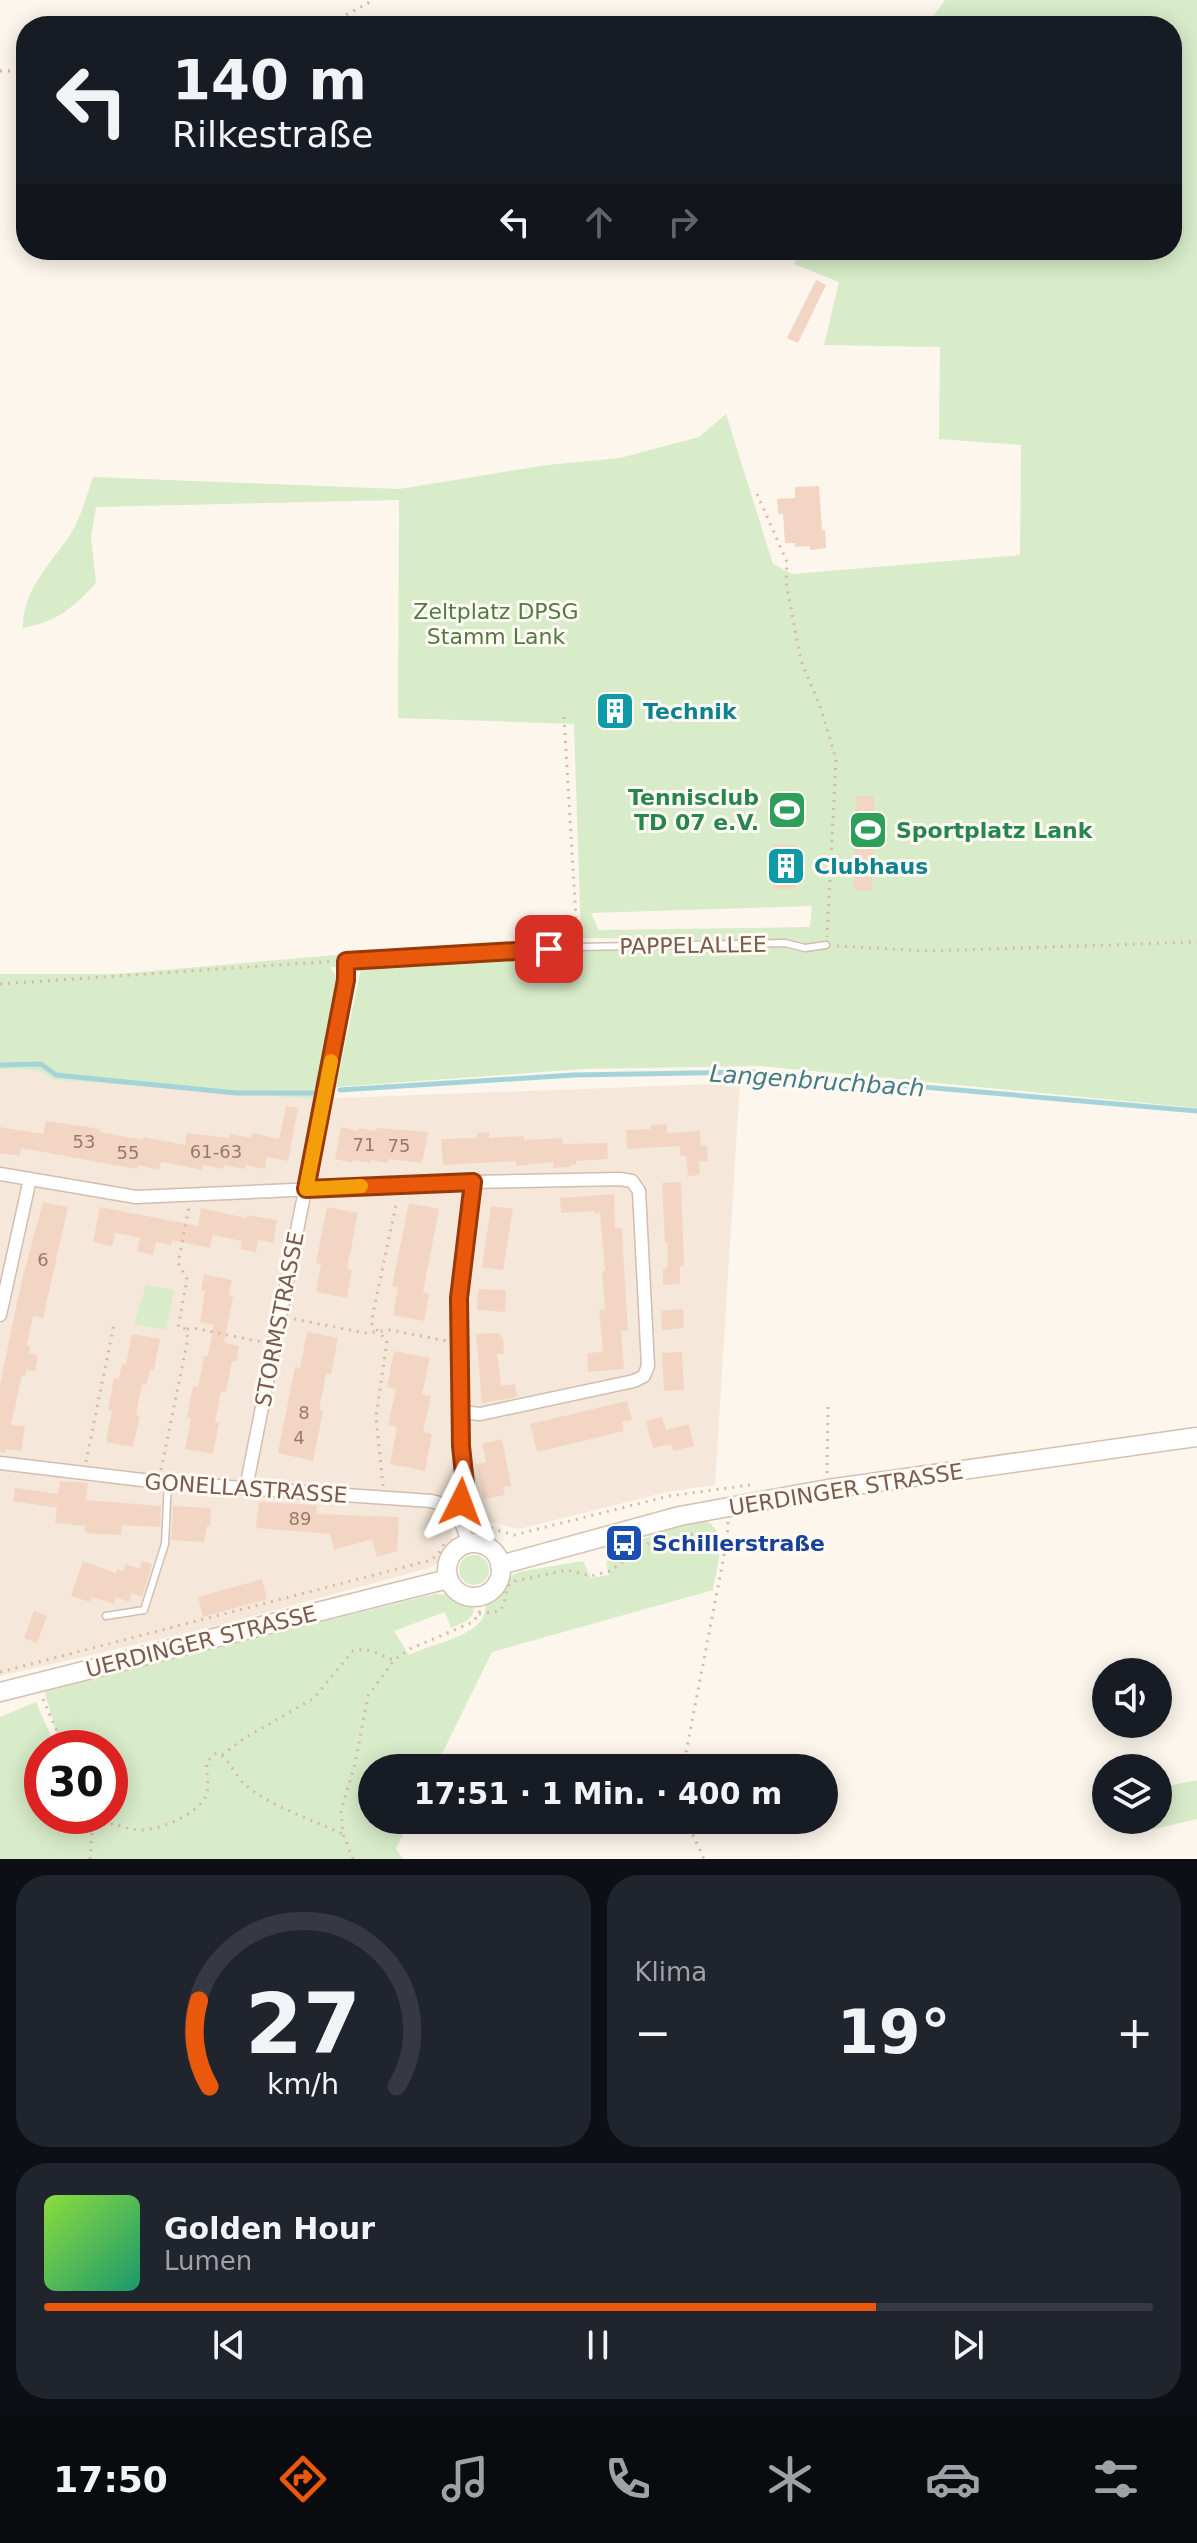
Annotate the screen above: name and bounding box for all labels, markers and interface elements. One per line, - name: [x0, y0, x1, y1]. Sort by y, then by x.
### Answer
- text: 140 m: [172, 47, 367, 112]
- icon: left: [40, 48, 144, 152]
- text: Rilkestraße: [172, 114, 373, 155]
- icon: left: [493, 200, 537, 244]
- icon: ahead: [577, 200, 621, 244]
- icon: right: [661, 200, 705, 244]
- park label: Zeltplatz DPSG Stamm Lank: [413, 599, 579, 649]
- building icon: Technik: [594, 690, 636, 732]
- place label: Technik: [643, 699, 738, 724]
- place label: Tennisclub TD 07 e.V.: [628, 785, 759, 835]
- sports icon: Tennisclub TD 07 e.V.: [766, 789, 808, 831]
- sports icon: Sportplatz Lank: [847, 809, 889, 851]
- place label: Sportplatz Lank: [896, 818, 1094, 843]
- building icon: Clubhaus: [765, 845, 807, 887]
- place label: Clubhaus: [814, 854, 928, 879]
- pin: [515, 915, 583, 983]
- icon: arrive: [527, 927, 571, 971]
- street label: PAPPELALLEE: [619, 932, 767, 959]
- water label: Langenbruchbach: [708, 1060, 926, 1102]
- house number: 53: [73, 1131, 95, 1152]
- house number: 71: [353, 1134, 375, 1155]
- house number: 75: [388, 1135, 410, 1156]
- house number: 61-63: [190, 1141, 242, 1162]
- house number: 55: [117, 1142, 139, 1163]
- street label: STORMSTRASSE: [250, 1230, 309, 1409]
- house number: 6: [37, 1249, 49, 1270]
- house number: 8: [298, 1402, 310, 1423]
- house number: 4: [293, 1427, 305, 1448]
- street label: UERDINGER STRASSE: [727, 1459, 965, 1520]
- position arrow: [419, 1460, 503, 1544]
- street label: GONELLASTRASSE: [144, 1469, 348, 1508]
- house number: 89: [289, 1508, 311, 1529]
- bus stop icon: Schillerstraße: [603, 1522, 645, 1564]
- place label: Schillerstraße: [652, 1531, 825, 1556]
- street label: UERDINGER STRASSE: [83, 1601, 319, 1682]
- map controls: [1092, 1658, 1172, 1834]
- button: sound: [1092, 1658, 1172, 1738]
- speed limit sign: 30: [24, 1730, 128, 1834]
- button: layers: [1092, 1754, 1172, 1834]
- text: 17:51 · 1 Min. · 400 m: [414, 1776, 782, 1811]
- text: Klima: [635, 1957, 707, 1987]
- text: 27: [245, 1976, 361, 2073]
- text: 19°: [837, 1997, 951, 2067]
- text: −: [635, 2007, 671, 2058]
- text: +: [1116, 2007, 1153, 2058]
- text: km/h: [267, 2067, 339, 2101]
- text: Golden Hour: [164, 2211, 375, 2246]
- text: Lumen: [164, 2246, 252, 2276]
- icon: previous: [207, 2323, 251, 2367]
- icon: pause: [576, 2323, 620, 2367]
- icon: next: [946, 2323, 990, 2367]
- icon: directions: [275, 2451, 331, 2507]
- icon: music: [437, 2451, 493, 2507]
- icon: phone: [600, 2451, 656, 2507]
- icon: climate: [762, 2451, 818, 2507]
- icon: car: [925, 2451, 981, 2507]
- icon: filters: [1088, 2451, 1144, 2507]
- text: 17:50: [53, 2459, 168, 2500]

